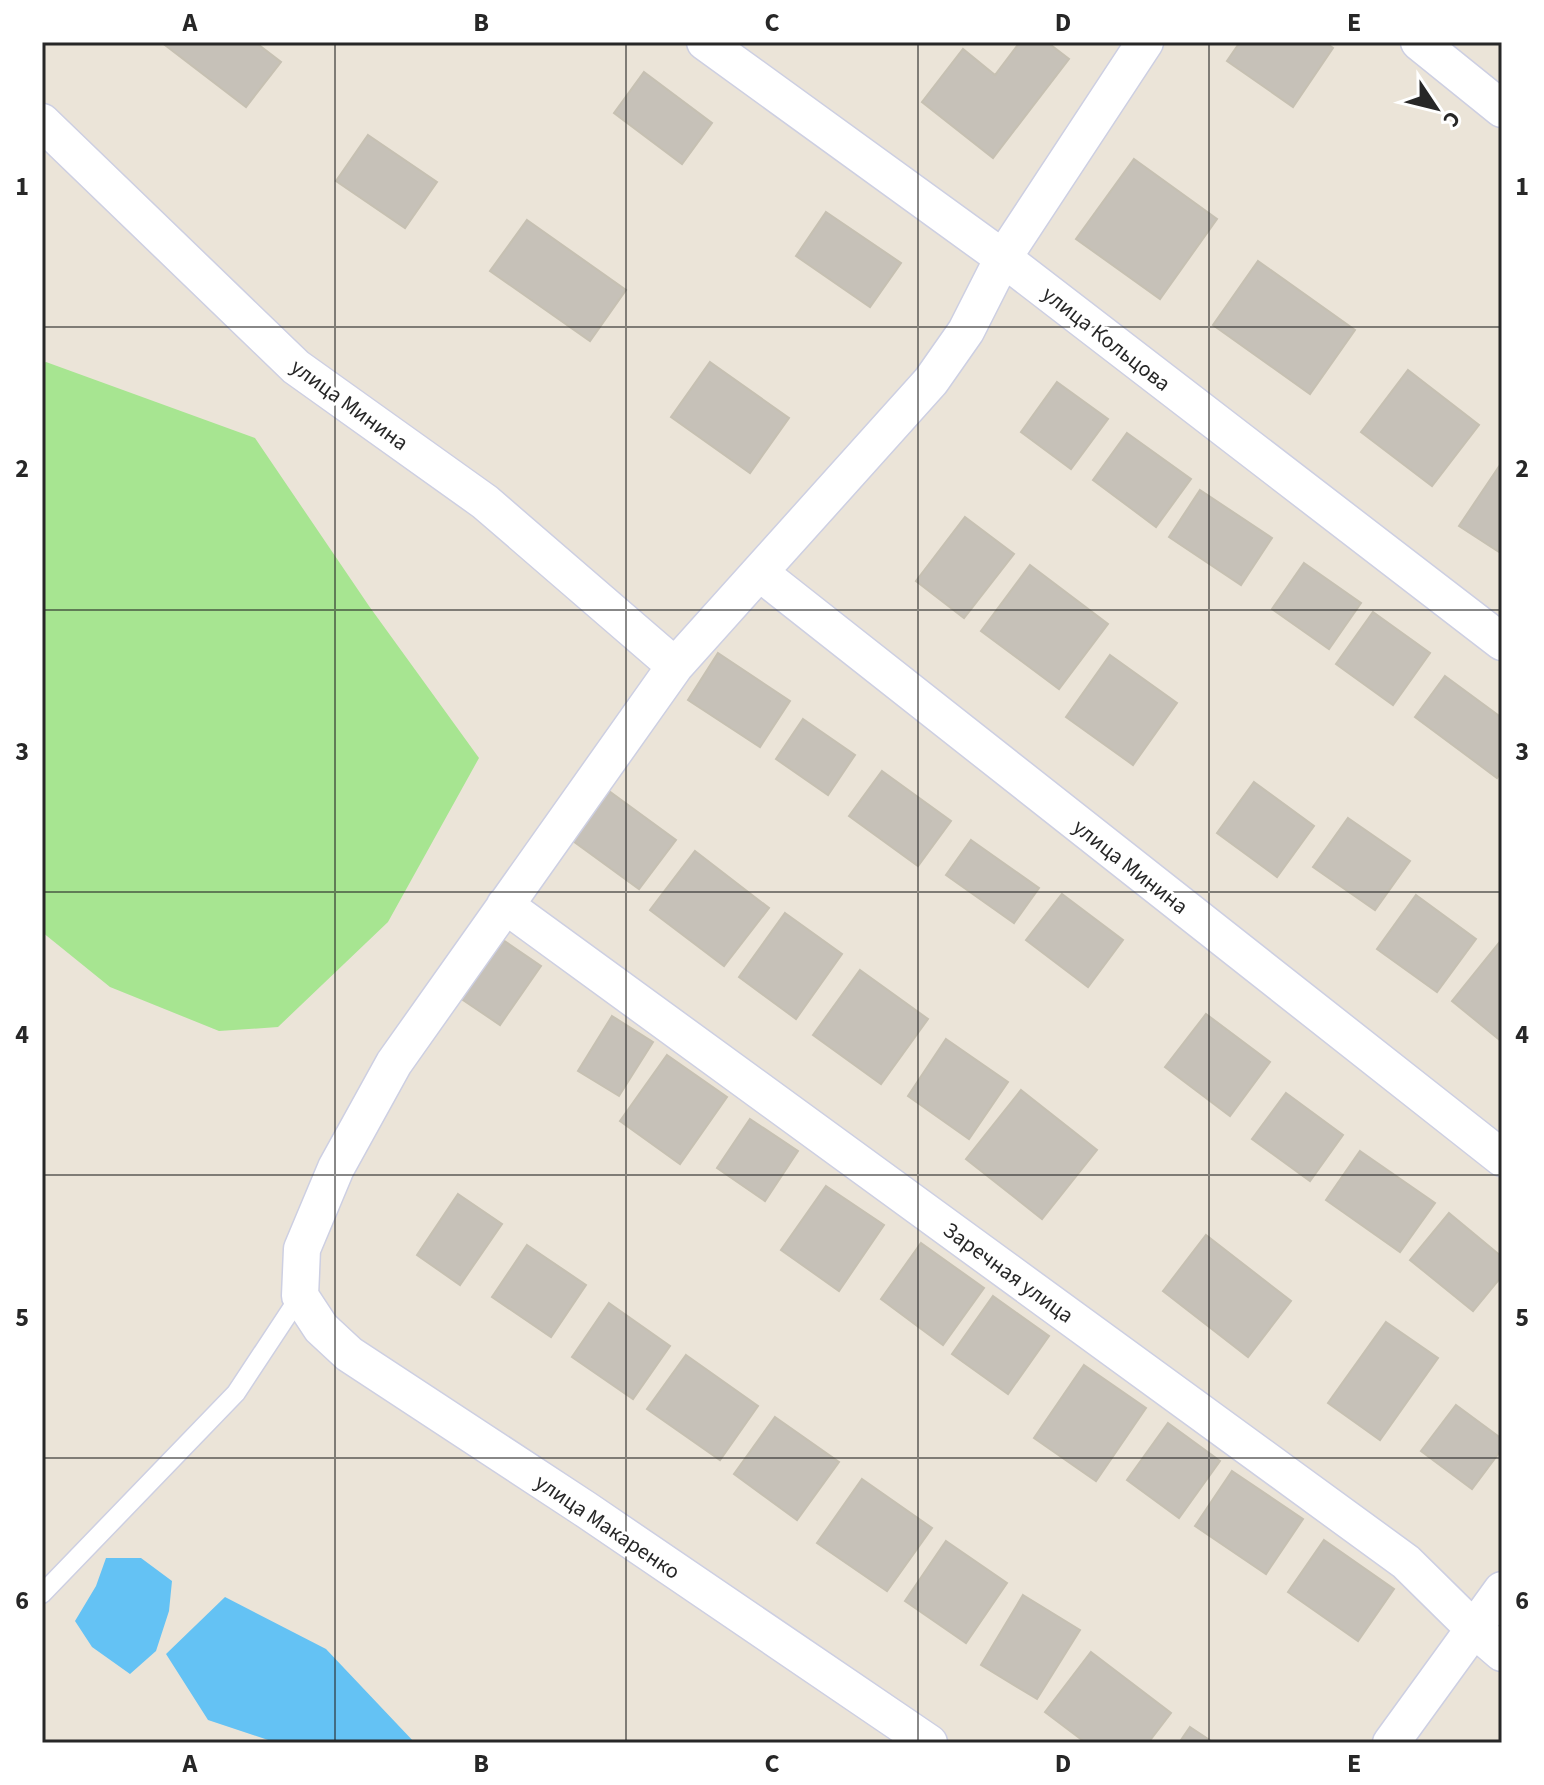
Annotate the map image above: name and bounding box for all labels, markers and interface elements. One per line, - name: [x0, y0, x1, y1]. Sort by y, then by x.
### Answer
- text: A: [182, 4, 199, 41]
- text: B: [473, 4, 489, 41]
- text: C: [764, 4, 780, 41]
- text: D: [1055, 4, 1071, 41]
- text: E: [1347, 4, 1361, 41]
- north arrow: [1396, 68, 1476, 148]
- text: С: [1435, 104, 1468, 133]
- text: 1: [15, 168, 29, 205]
- text: 1: [1515, 168, 1529, 205]
- street label: улица Кольцова: [1035, 278, 1178, 399]
- street label: улица Минина: [284, 351, 415, 459]
- text: 2: [15, 450, 29, 487]
- text: 2: [1515, 450, 1529, 487]
- text: 3: [15, 733, 29, 770]
- text: 3: [1515, 733, 1529, 770]
- street label: улица Минина: [1066, 811, 1195, 922]
- text: 4: [15, 1016, 29, 1053]
- text: 4: [1515, 1016, 1529, 1053]
- street label: Заречная улица: [937, 1214, 1080, 1331]
- text: 5: [15, 1299, 29, 1336]
- text: 5: [1515, 1299, 1529, 1336]
- street label: улица Макаренко: [529, 1466, 686, 1587]
- text: 6: [15, 1582, 29, 1619]
- text: 6: [1515, 1582, 1529, 1619]
- text: A: [182, 1745, 199, 1782]
- text: B: [473, 1745, 489, 1782]
- text: C: [764, 1745, 780, 1782]
- text: D: [1055, 1745, 1071, 1782]
- text: E: [1347, 1745, 1361, 1782]

